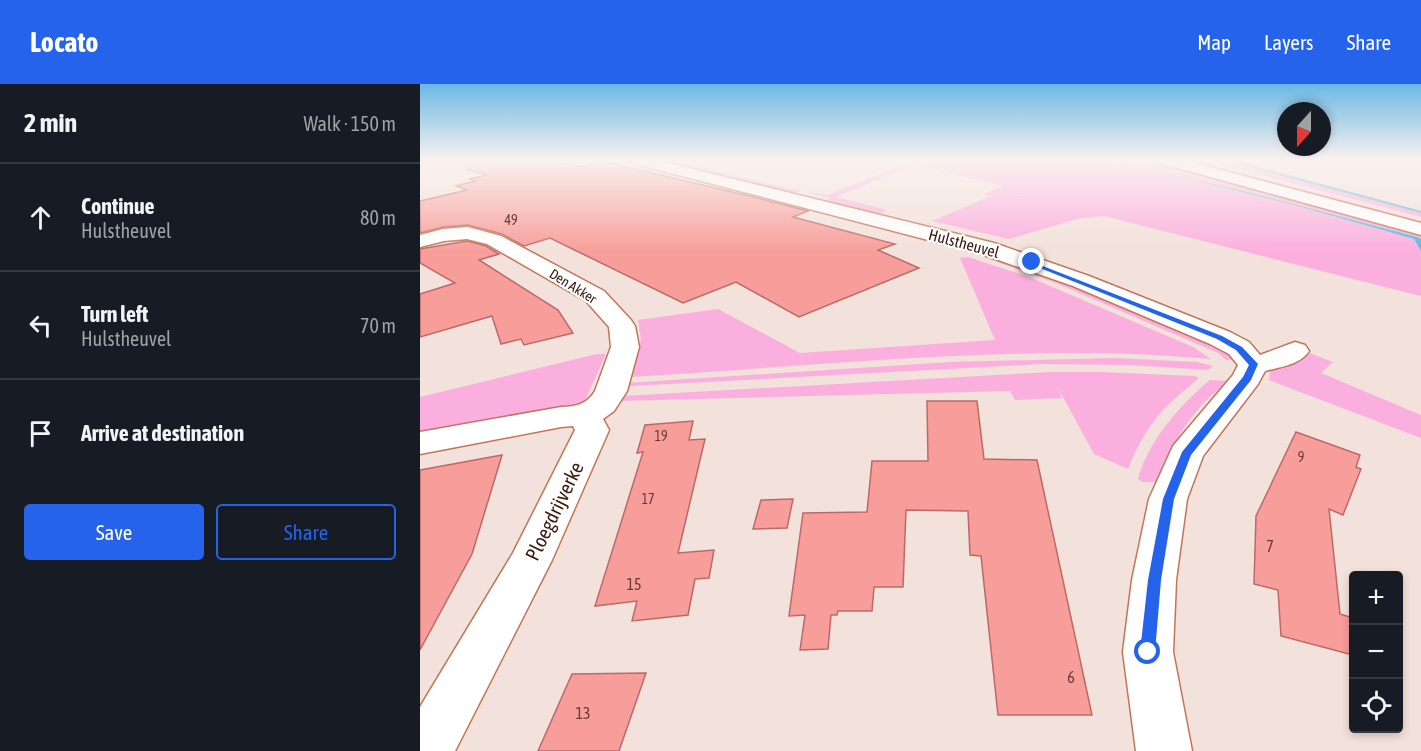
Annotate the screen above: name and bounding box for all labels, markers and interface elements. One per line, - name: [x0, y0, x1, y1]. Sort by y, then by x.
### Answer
- text: Locato: [30, 26, 98, 58]
- text: Map: [1197, 30, 1231, 54]
- text: Layers: [1264, 30, 1314, 54]
- text: Share: [1347, 30, 1391, 54]
- north arrow: [1277, 102, 1331, 156]
- text: 2 min: [24, 108, 77, 138]
- text: Walk · 150 m: [304, 112, 396, 135]
- text: Continue: [81, 193, 155, 219]
- icon: ahead: [24, 201, 57, 234]
- text: 80 m: [360, 206, 396, 229]
- house number: 49: [504, 212, 518, 228]
- text: Hulstheuvel: [81, 219, 171, 242]
- street label: Hulstheuvel: [927, 225, 1002, 261]
- route end: [1018, 248, 1044, 274]
- street label: Den Akker: [547, 265, 600, 307]
- text: Turn left: [81, 301, 148, 327]
- icon: left: [24, 309, 57, 342]
- text: 70 m: [360, 314, 396, 337]
- text: Hulstheuvel: [81, 327, 171, 350]
- icon: arrive: [24, 417, 57, 450]
- text: Arrive at destination: [81, 420, 244, 446]
- house number: 19: [654, 428, 668, 444]
- house number: 9: [1298, 449, 1304, 465]
- street label: Ploegdrijverke: [520, 458, 588, 564]
- house number: 17: [641, 491, 655, 507]
- button: Save: [24, 504, 204, 560]
- button: Share: [216, 504, 396, 560]
- house number: 7: [1266, 537, 1274, 555]
- map controls: [1349, 571, 1403, 733]
- button: +: [1349, 571, 1403, 625]
- house number: 15: [626, 575, 642, 593]
- button: −: [1349, 625, 1403, 679]
- route start: [1134, 638, 1160, 664]
- house number: 6: [1067, 668, 1075, 686]
- button: locate: [1349, 679, 1403, 733]
- house number: 13: [575, 704, 591, 722]

